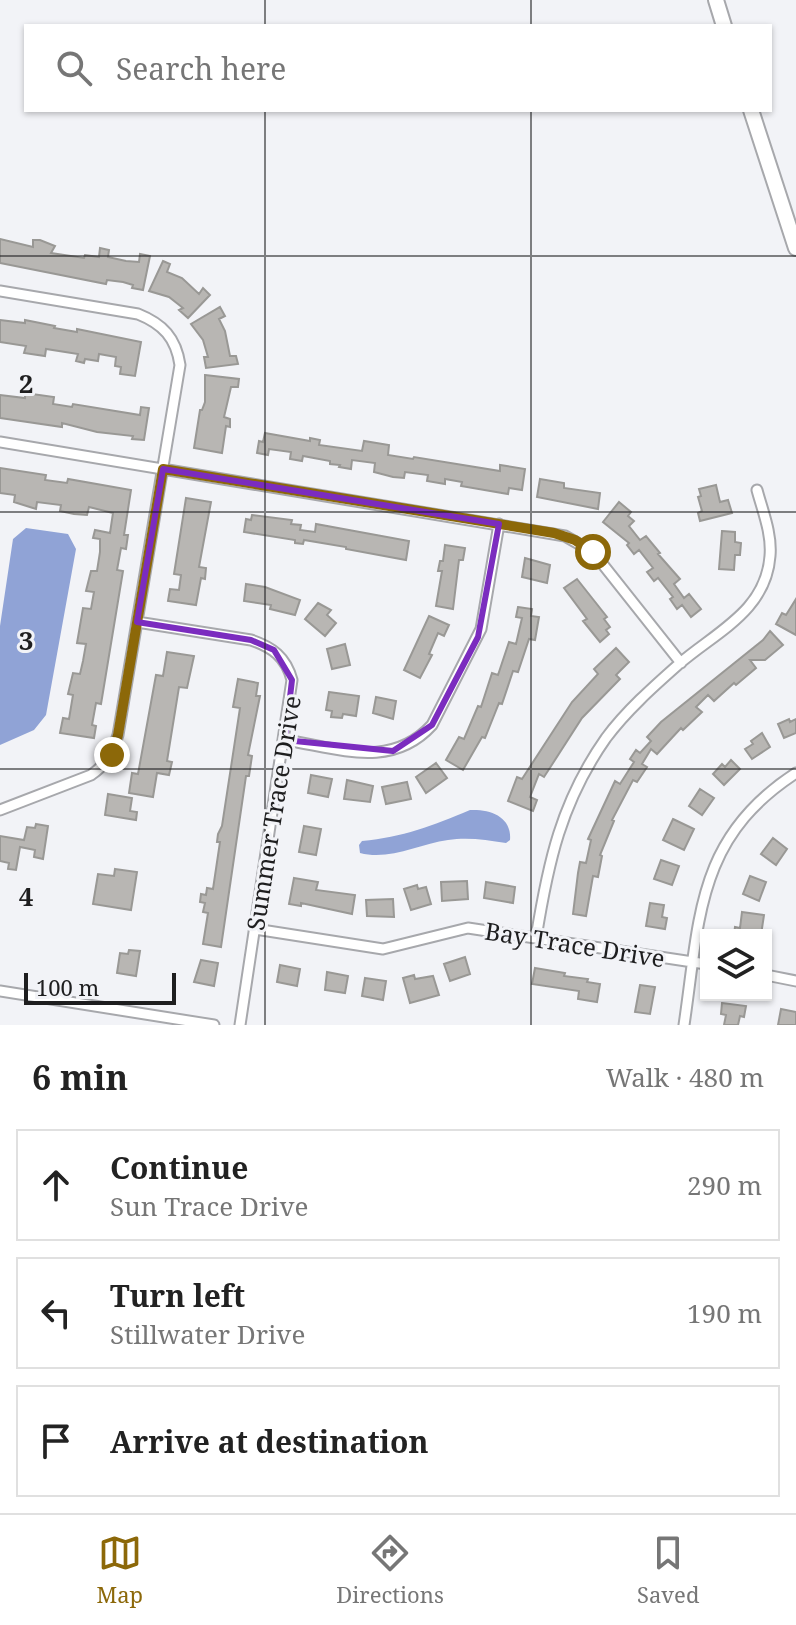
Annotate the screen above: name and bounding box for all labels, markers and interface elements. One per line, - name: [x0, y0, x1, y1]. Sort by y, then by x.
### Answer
- search box: [24, 24, 772, 112]
- icon: search: [52, 46, 96, 90]
- text: Search here: [116, 48, 286, 89]
- text: 2: [19, 365, 33, 401]
- route start: [575, 534, 611, 570]
- text: 3: [19, 622, 33, 658]
- street label: Summer Trace Drive: [238, 693, 308, 933]
- route end: [94, 737, 130, 773]
- text: 4: [19, 878, 34, 914]
- street label: Bay Trace Drive: [483, 913, 667, 975]
- map controls: [700, 929, 772, 1001]
- button: layers: [700, 929, 772, 1001]
- scale bar: [24, 969, 176, 1005]
- text: 100 m: [36, 972, 99, 1002]
- text: 6 min: [32, 1054, 128, 1100]
- text: Walk · 480 m: [606, 1059, 764, 1095]
- text: Continue: [110, 1147, 248, 1188]
- icon: ahead: [34, 1163, 78, 1207]
- text: 290 m: [687, 1167, 762, 1203]
- text: Sun Trace Drive: [110, 1188, 308, 1224]
- text: Turn left: [110, 1275, 245, 1316]
- icon: left: [34, 1291, 78, 1335]
- text: 190 m: [687, 1295, 762, 1331]
- text: Stillwater Drive: [110, 1316, 305, 1352]
- icon: arrive: [34, 1419, 78, 1463]
- text: Arrive at destination: [110, 1421, 429, 1462]
- tab: Map: [97, 1531, 143, 1609]
- tab: Directions: [336, 1531, 444, 1609]
- tab: Saved: [637, 1531, 699, 1609]

